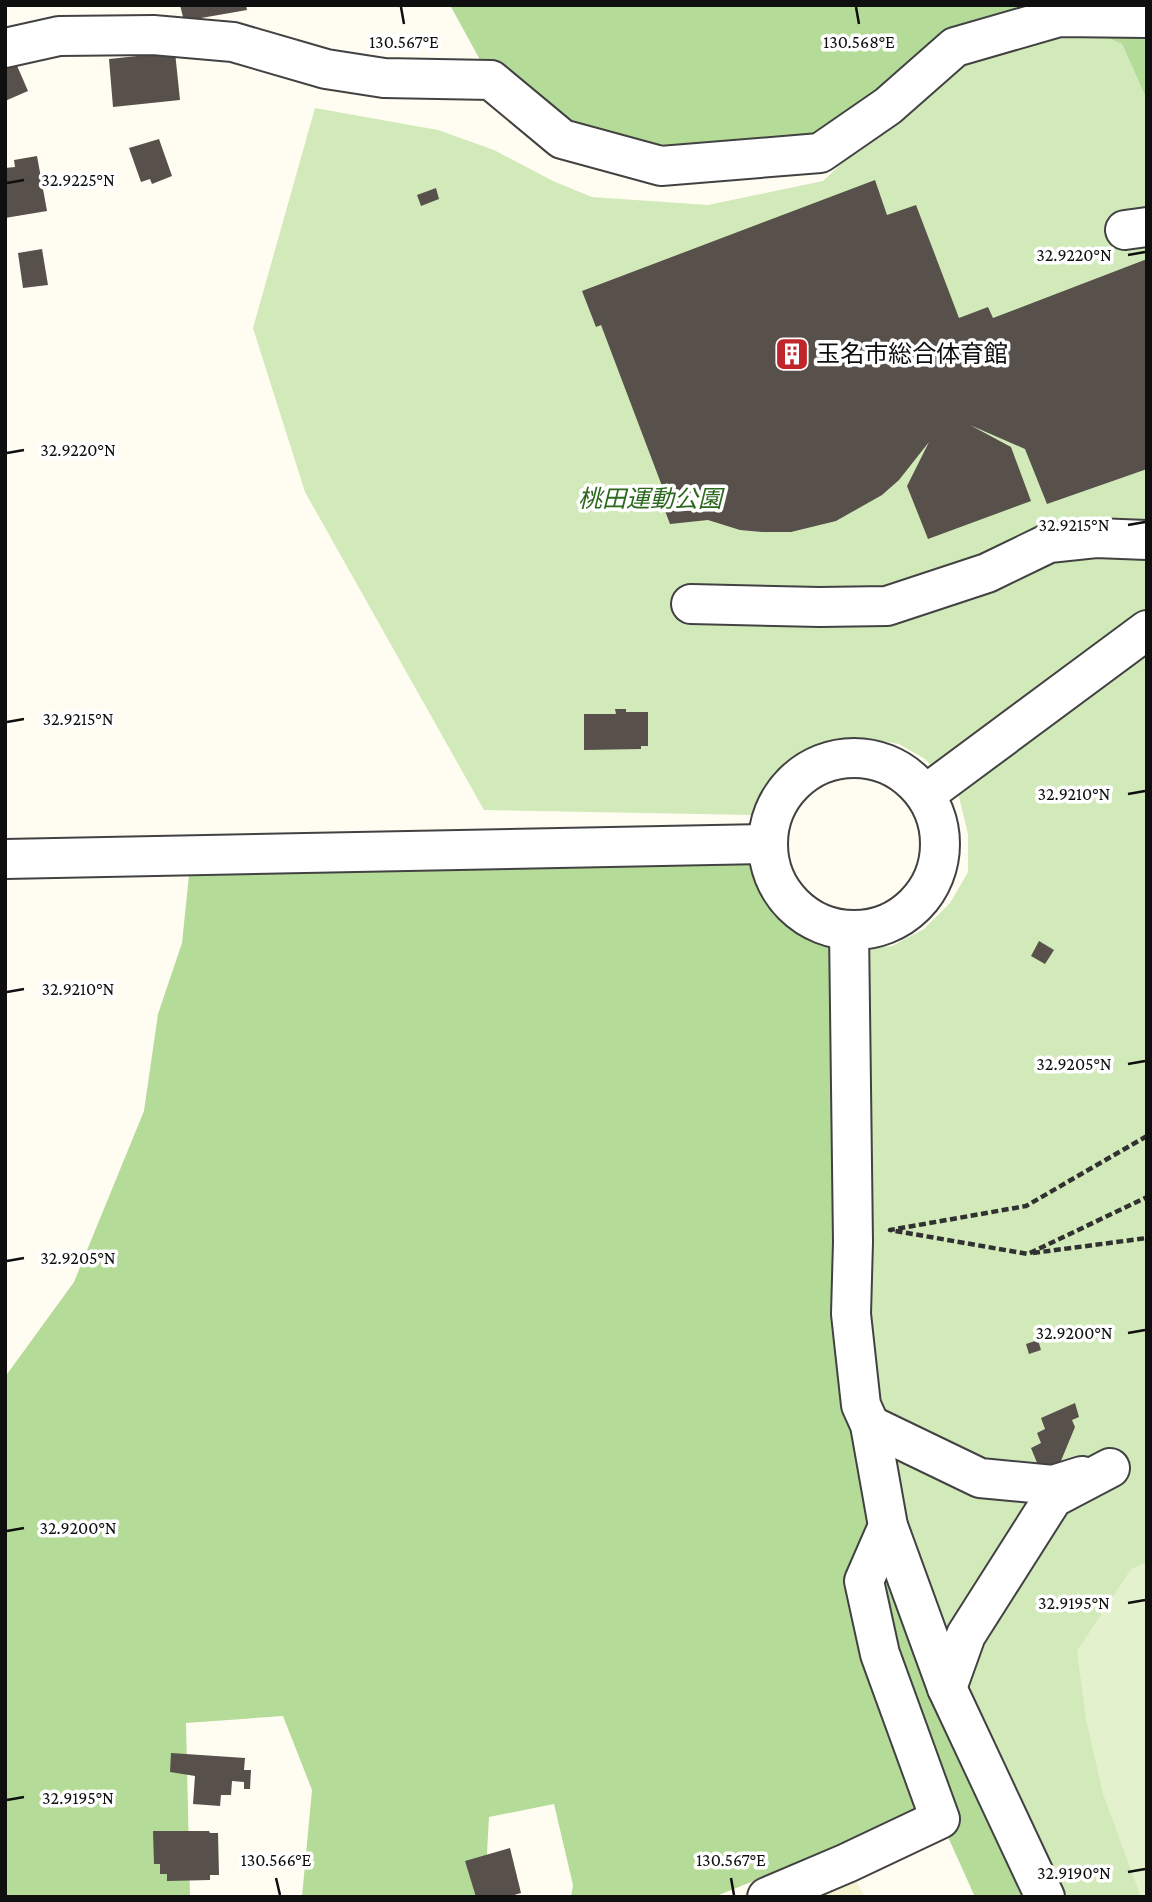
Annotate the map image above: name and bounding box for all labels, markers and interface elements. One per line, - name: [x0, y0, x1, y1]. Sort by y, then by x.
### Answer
- text: 130.567°E: [369, 32, 439, 52]
- text: 130.568°E: [823, 32, 895, 52]
- text: 32.9225°N: [41, 170, 115, 190]
- text: 32.9220°N: [1036, 245, 1112, 265]
- building icon: 玉名市総合体育館: [773, 335, 811, 373]
- place label: 玉名市総合体育館: [816, 340, 1008, 367]
- text: 32.9220°N: [40, 440, 116, 460]
- park label: 桃田運動公園: [578, 485, 725, 512]
- text: 32.9215°N: [1038, 515, 1110, 535]
- text: 32.9215°N: [42, 709, 114, 729]
- text: 32.9210°N: [1038, 784, 1111, 804]
- text: 32.9210°N: [42, 979, 115, 999]
- text: 32.9205°N: [1036, 1054, 1112, 1074]
- text: 32.9205°N: [40, 1248, 116, 1268]
- text: 32.9200°N: [1035, 1323, 1113, 1343]
- text: 32.9200°N: [39, 1518, 117, 1538]
- text: 32.9195°N: [1038, 1593, 1110, 1613]
- text: 32.9195°N: [42, 1788, 114, 1808]
- text: 130.566°E: [241, 1850, 312, 1870]
- text: 130.567°E: [696, 1850, 766, 1870]
- text: 32.9190°N: [1037, 1863, 1111, 1883]

